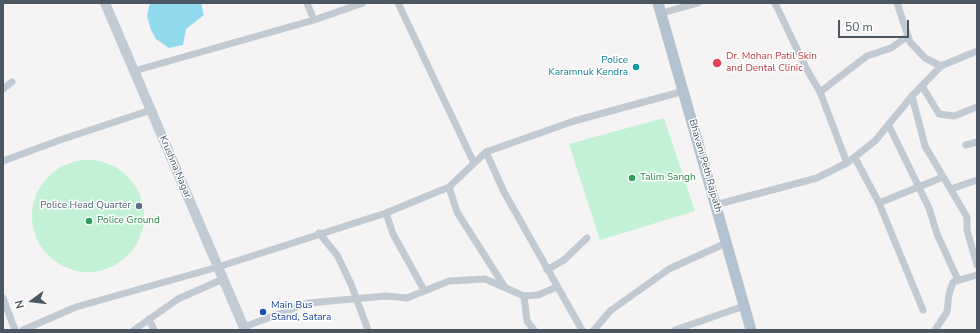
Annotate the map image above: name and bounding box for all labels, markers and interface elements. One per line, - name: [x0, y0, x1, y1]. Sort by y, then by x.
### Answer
- scale bar: [840, 12, 911, 38]
- text: 50 m: [845, 19, 873, 35]
- place label: Dr. Mohan Patil Skin and Dental Clinic: [726, 51, 817, 74]
- place label: Police Karamnuk Kendra: [548, 55, 628, 78]
- marker: Dr. Mohan Patil Skin and Dental Clinic: [711, 57, 723, 69]
- marker: Police Karamnuk Kendra: [631, 62, 641, 72]
- street label: Bhavani Peth Rajpath: [686, 118, 724, 214]
- street label: Krushna Nagar: [156, 134, 194, 200]
- place label: Talim Sangh: [640, 172, 696, 184]
- marker: Talim Sangh: [627, 173, 637, 183]
- place label: Police Head Quarter: [40, 200, 131, 212]
- marker: Police Head Quarter: [134, 201, 144, 211]
- place label: Police Ground: [97, 215, 160, 227]
- marker: Police Ground: [84, 216, 94, 226]
- north arrow: [12, 281, 52, 321]
- text: N: [12, 298, 28, 310]
- place label: Main Bus Stand, Satara: [271, 300, 331, 324]
- marker: Main Bus Stand, Satara: [258, 307, 268, 317]

